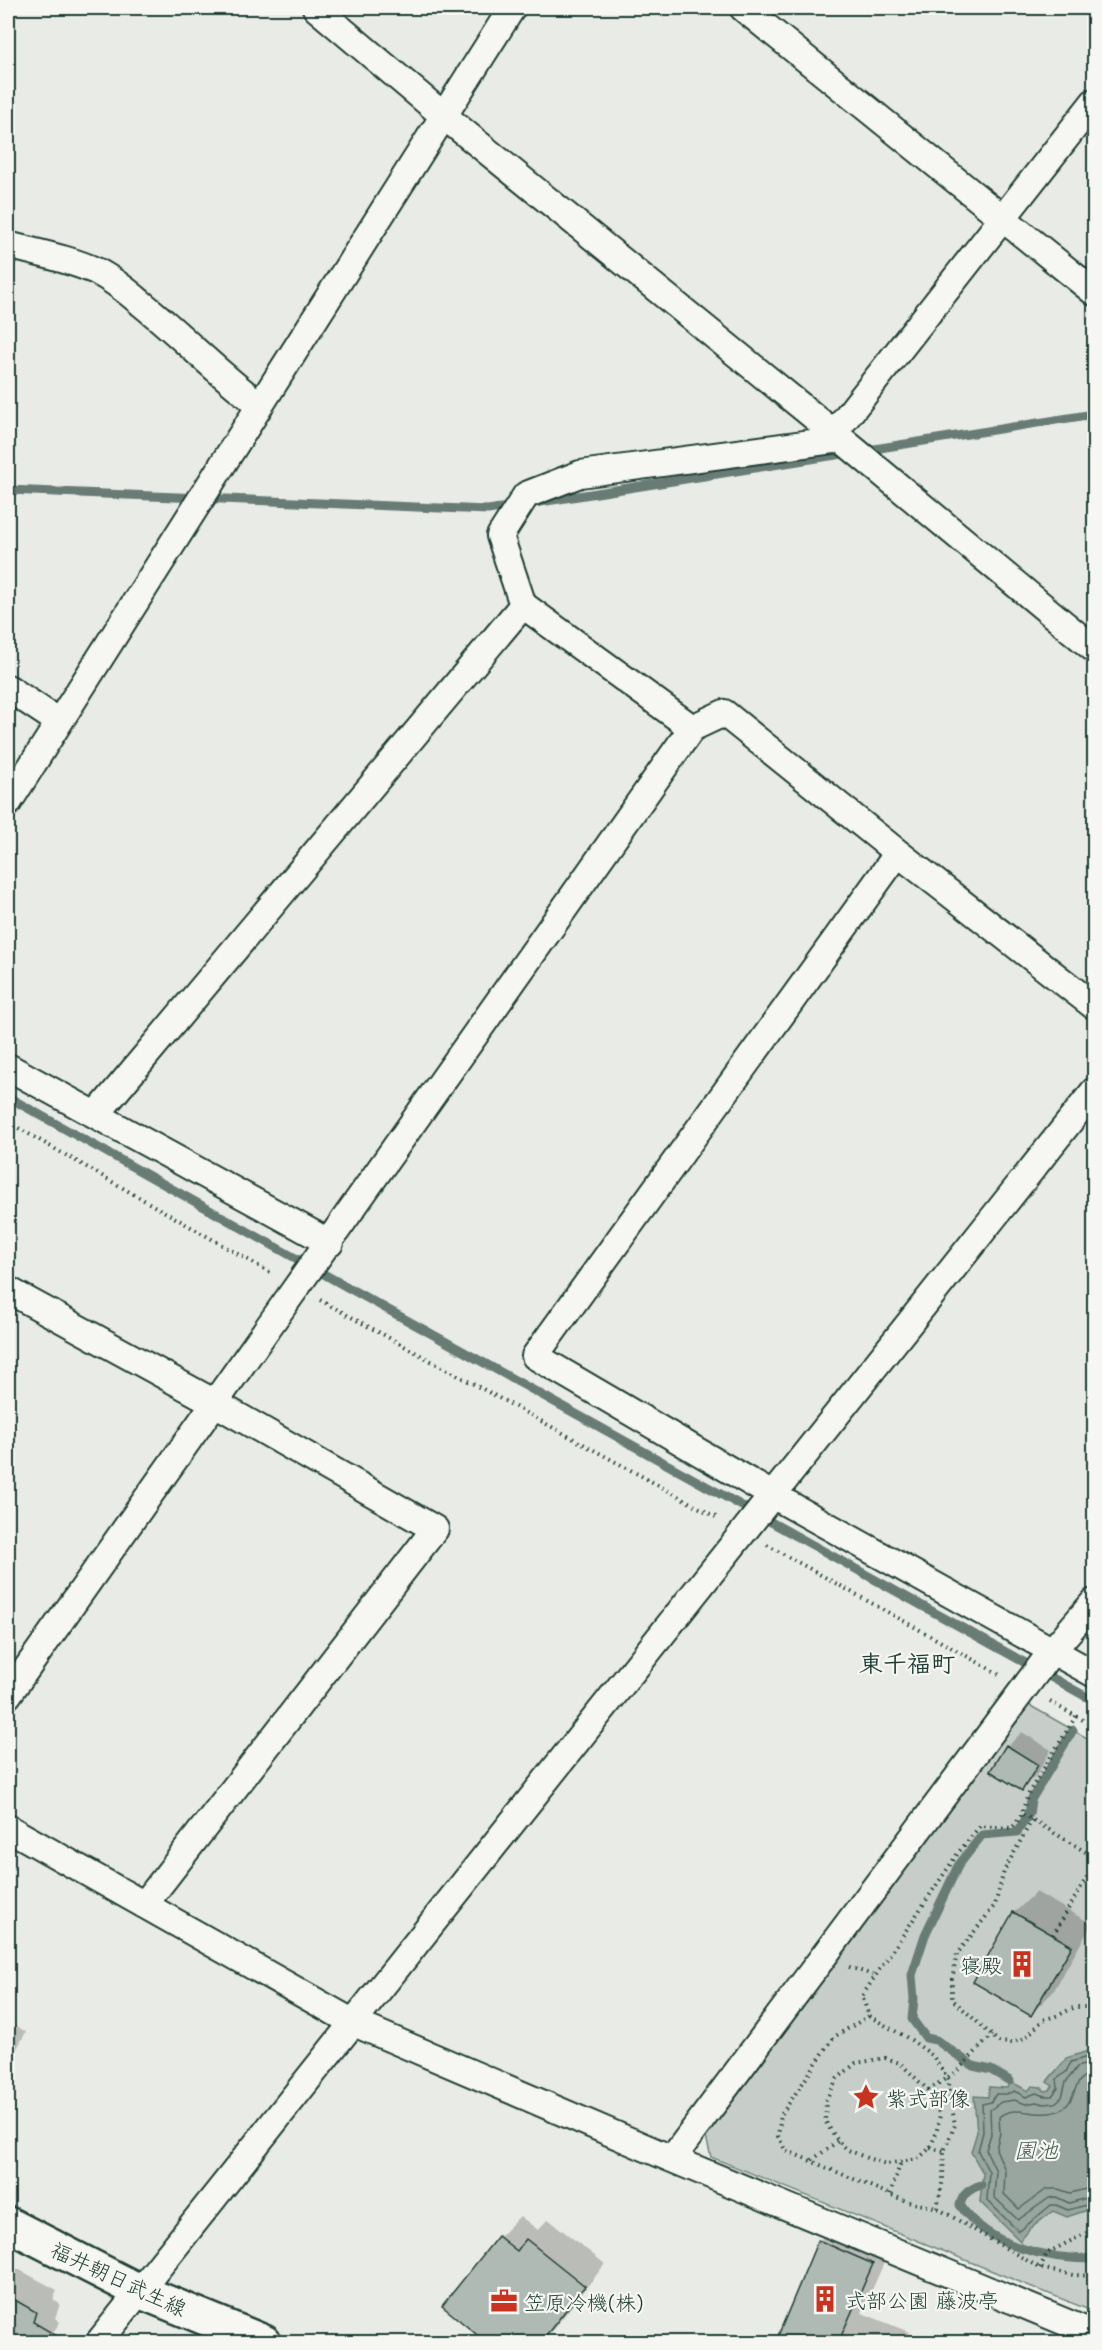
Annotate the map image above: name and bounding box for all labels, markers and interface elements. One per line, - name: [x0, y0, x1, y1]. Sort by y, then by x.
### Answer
- district label: 東千福町: [859, 1647, 955, 1678]
- building icon: 寝殿: [1007, 1949, 1037, 1979]
- place label: 寝殿: [960, 1951, 1002, 1978]
- place icon: 紫式部像: [851, 2082, 881, 2112]
- place label: 紫式部像: [886, 2084, 970, 2111]
- water label: 園池: [1014, 2135, 1059, 2164]
- street label: 福井朝日武生線: [47, 2235, 191, 2321]
- building icon: 式部公園 藤波亭: [810, 2284, 840, 2314]
- office icon: 笠原冷機(株): [489, 2286, 519, 2316]
- place label: 式部公園 藤波亭: [845, 2286, 999, 2313]
- place label: 笠原冷機(株): [524, 2288, 643, 2315]

